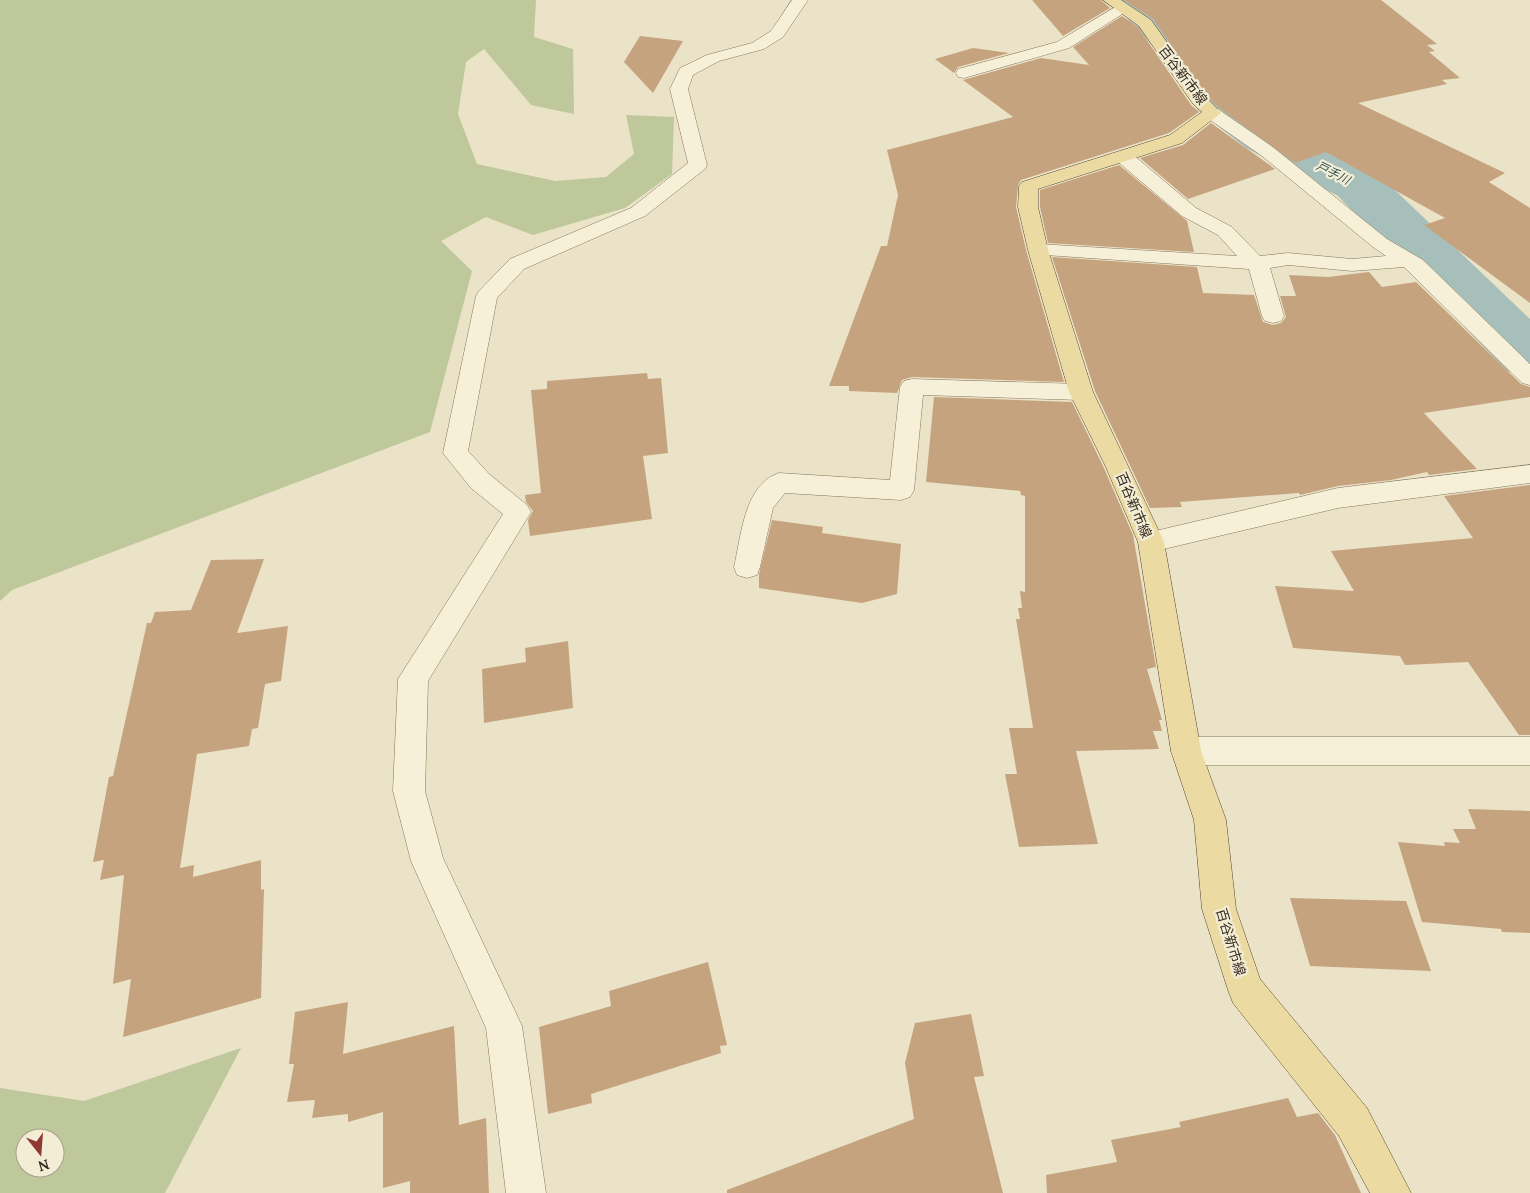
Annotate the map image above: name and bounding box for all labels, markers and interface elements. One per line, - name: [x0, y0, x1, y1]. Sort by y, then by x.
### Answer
- street label: 百谷新市線: [1155, 42, 1211, 108]
- water label: 戸手川: [1314, 158, 1354, 188]
- street label: 百谷新市線: [1112, 469, 1156, 541]
- street label: 百谷新市線: [1212, 906, 1250, 978]
- north arrow: [15, 1128, 65, 1178]
- text: N: [36, 1155, 52, 1176]

